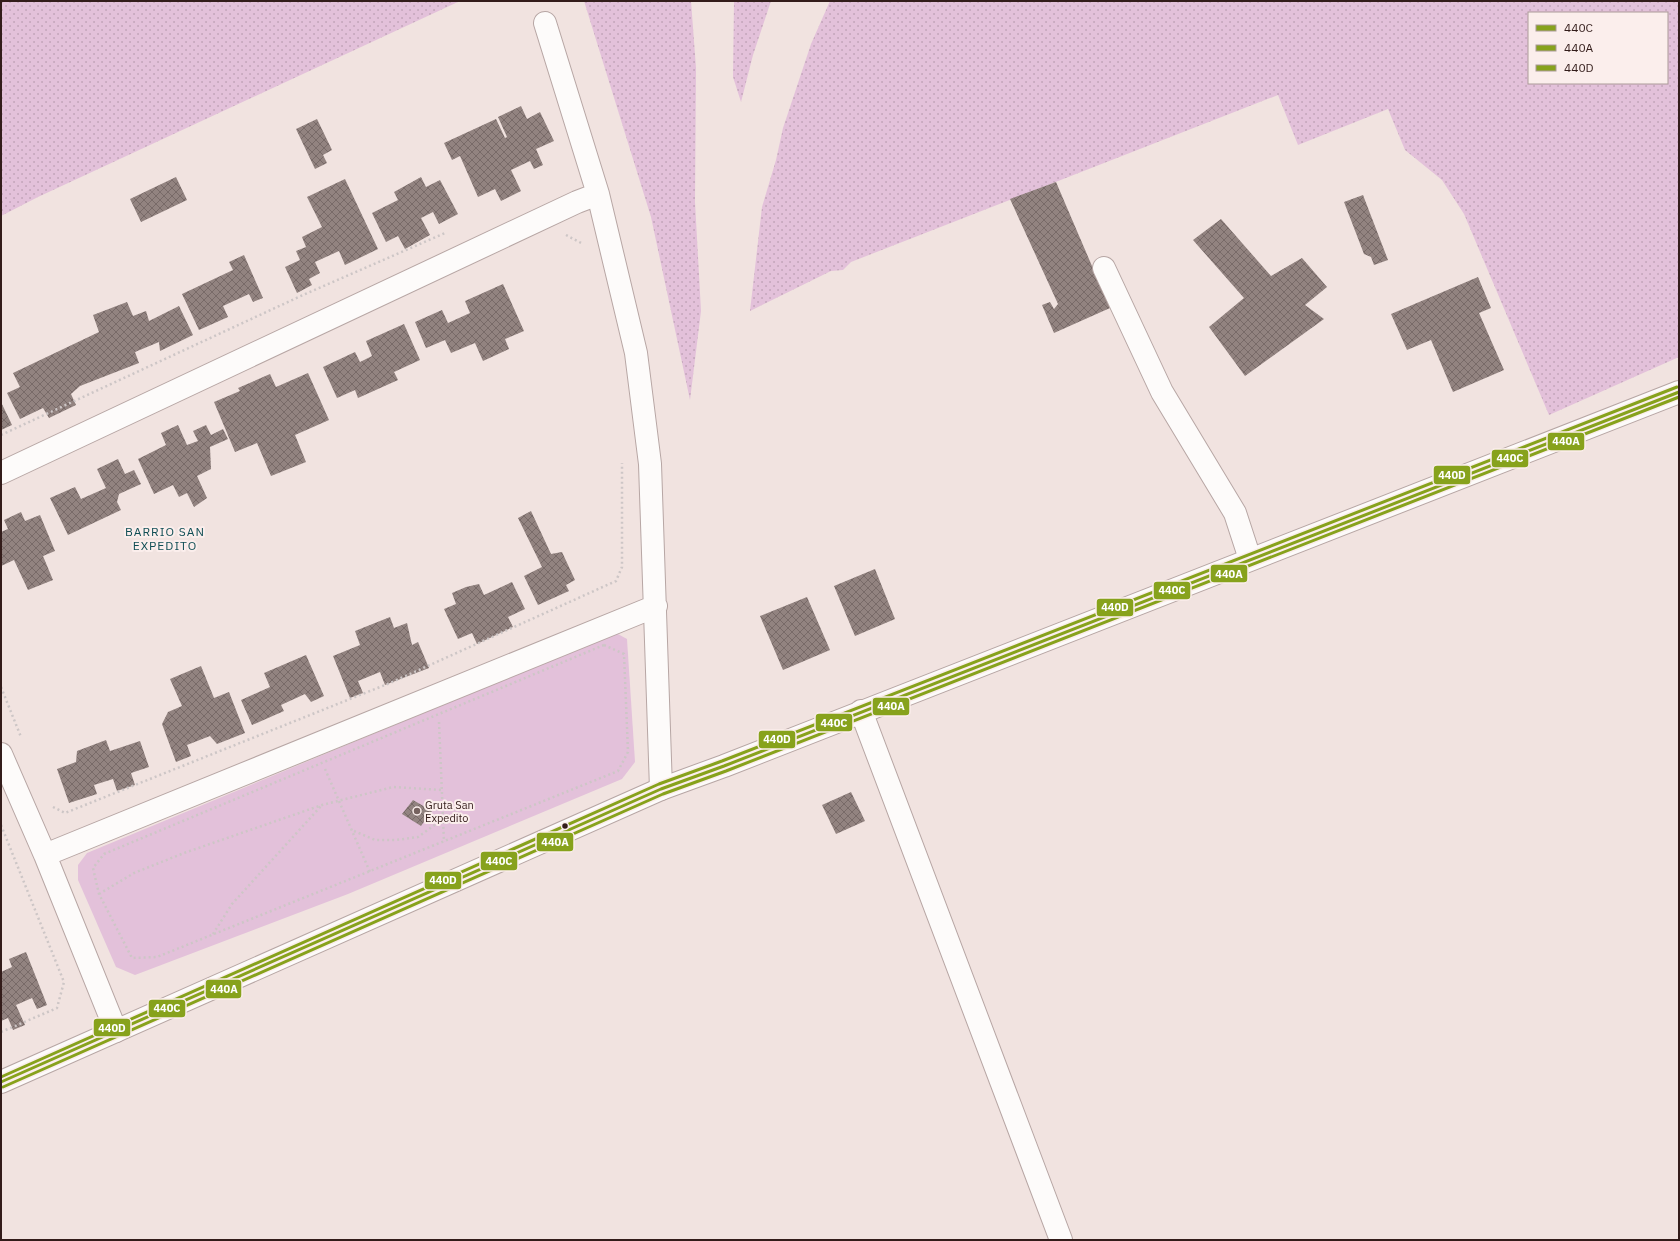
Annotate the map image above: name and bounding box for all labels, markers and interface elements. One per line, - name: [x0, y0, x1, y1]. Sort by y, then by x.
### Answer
- legend: [1528, 12, 1668, 84]
- text: 440C: [1564, 20, 1594, 35]
- text: 440A: [1564, 40, 1594, 55]
- text: 440D: [1564, 60, 1594, 75]
- line badge: 440A: [1547, 432, 1585, 451]
- text: 440A: [1552, 434, 1580, 448]
- line badge: 440C: [1491, 449, 1529, 468]
- text: 440C: [1497, 451, 1523, 465]
- line badge: 440D: [1433, 465, 1471, 485]
- text: 440D: [1438, 468, 1466, 482]
- district label: BARRIO SAN EXPEDITO: [125, 524, 205, 553]
- line badge: 440A: [1210, 564, 1248, 583]
- text: 440A: [1215, 567, 1243, 581]
- line badge: 440C: [1153, 581, 1191, 600]
- text: 440C: [1159, 583, 1185, 597]
- line badge: 440D: [1096, 598, 1134, 617]
- text: 440D: [1101, 600, 1129, 614]
- line badge: 440A: [872, 697, 910, 716]
- text: 440A: [877, 699, 905, 713]
- line badge: 440C: [815, 713, 853, 732]
- text: 440C: [821, 716, 847, 730]
- line badge: 440D: [758, 730, 796, 749]
- text: 440D: [763, 732, 791, 746]
- place label: Gruta San Expedito: [425, 798, 474, 825]
- marker: Gruta San Expedito: [412, 806, 422, 816]
- unlabelled marker: [560, 821, 570, 831]
- line badge: 440A: [536, 832, 574, 852]
- text: 440A: [541, 835, 569, 849]
- line badge: 440C: [480, 851, 518, 871]
- text: 440C: [486, 854, 512, 868]
- line badge: 440D: [424, 871, 462, 890]
- text: 440D: [429, 873, 457, 887]
- line badge: 440A: [205, 979, 242, 999]
- text: 440A: [210, 982, 238, 996]
- line badge: 440C: [148, 999, 186, 1018]
- text: 440C: [154, 1001, 180, 1015]
- line badge: 440D: [93, 1018, 131, 1037]
- text: 440D: [98, 1021, 126, 1035]

